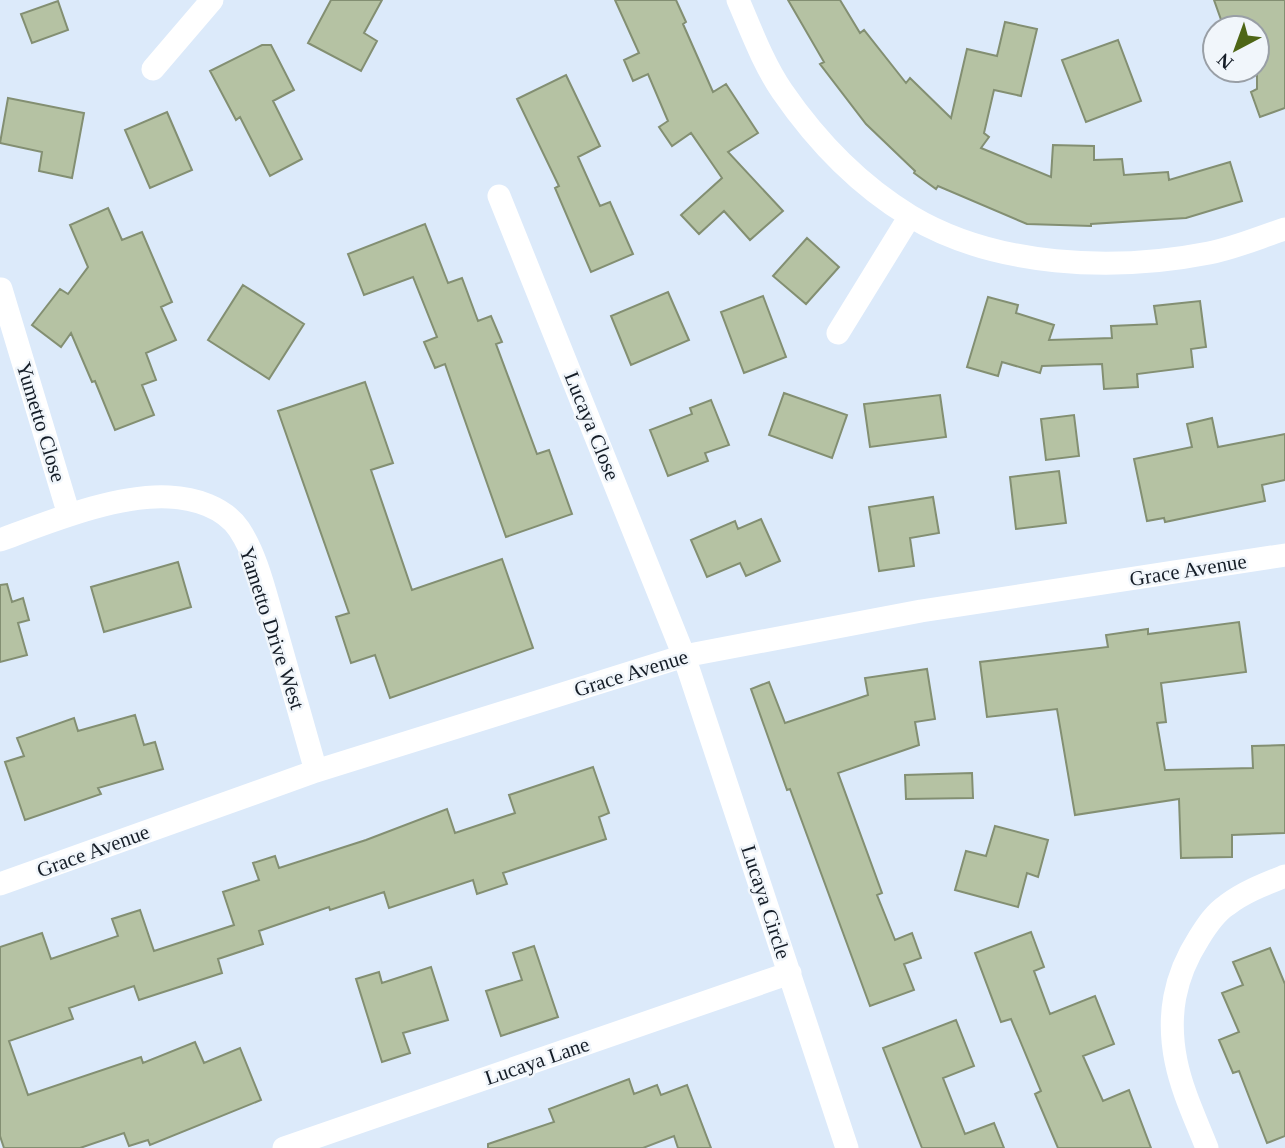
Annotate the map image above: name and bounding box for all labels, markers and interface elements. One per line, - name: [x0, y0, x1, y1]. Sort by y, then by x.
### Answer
- north arrow: [1201, 14, 1271, 84]
- text: N: [1213, 49, 1237, 74]
- street label: Yumetto Close: [11, 359, 71, 485]
- street label: Lucaya Close: [559, 368, 625, 484]
- street label: Yametto Drive West: [234, 544, 310, 713]
- street label: Grace Avenue: [1128, 549, 1248, 591]
- street label: Grace Avenue: [571, 644, 691, 702]
- street label: Grace Avenue: [33, 820, 153, 882]
- street label: Lucaya Circle: [736, 842, 796, 962]
- street label: Lucaya Lane: [482, 1032, 592, 1090]

